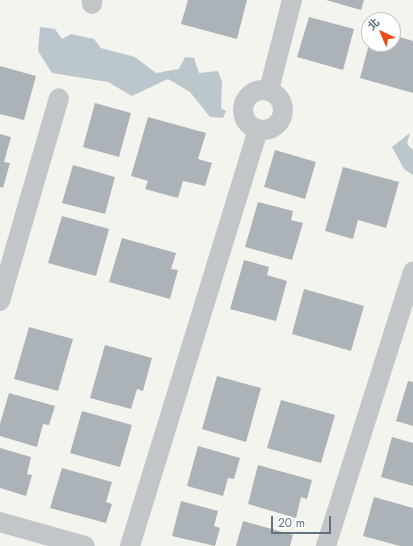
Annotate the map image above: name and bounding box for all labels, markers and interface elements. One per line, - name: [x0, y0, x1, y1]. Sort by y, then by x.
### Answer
- north arrow: [361, 12, 401, 52]
- text: 北: [364, 15, 383, 34]
- scale bar: [273, 508, 333, 534]
- text: 20 m: [278, 514, 305, 532]

